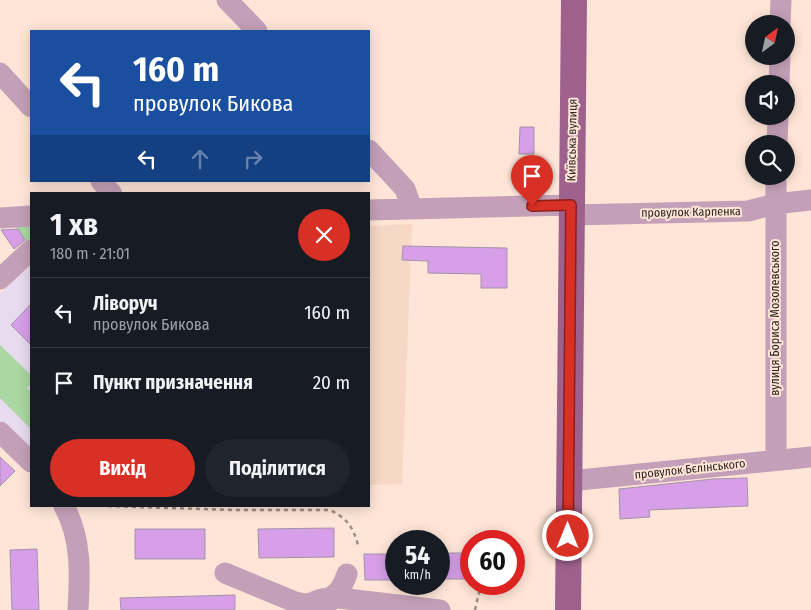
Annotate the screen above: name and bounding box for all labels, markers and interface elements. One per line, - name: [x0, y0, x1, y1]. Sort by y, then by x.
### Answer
- north arrow: [745, 15, 795, 65]
- map controls: [745, 15, 795, 185]
- text: 160 m: [133, 48, 219, 90]
- icon: left: [50, 50, 115, 115]
- button: sound: [745, 75, 795, 125]
- text: провулок Бикова: [133, 90, 293, 117]
- street label: Київська вулиця: [564, 99, 580, 181]
- button: search: [745, 135, 795, 185]
- icon: left: [133, 145, 161, 173]
- icon: ahead: [186, 145, 214, 173]
- icon: right: [239, 145, 267, 173]
- pin: [511, 155, 553, 206]
- icon: arrive: [518, 162, 546, 190]
- street label: провулок Карпенка: [641, 204, 741, 220]
- text: 1 хв: [50, 207, 98, 243]
- button: close: [298, 209, 350, 261]
- street label: вулиця Бориса Мозолевського: [768, 240, 782, 396]
- text: 180 m · 21:01: [50, 244, 130, 263]
- text: Ліворуч: [93, 292, 158, 315]
- icon: left: [50, 299, 78, 327]
- text: 160 m: [304, 301, 350, 324]
- text: провулок Бикова: [93, 315, 210, 334]
- icon: arrive: [50, 369, 78, 397]
- text: Пункт призначення: [93, 371, 253, 394]
- text: 20 m: [313, 371, 350, 394]
- button: Вихід: [50, 439, 195, 497]
- button: Поділитися: [205, 439, 350, 497]
- street label: провулок Бєлінського: [634, 456, 746, 482]
- position arrow: [541, 509, 593, 561]
- speed limit sign: 60: [460, 530, 525, 595]
- text: 54: [405, 541, 430, 571]
- text: km/h: [404, 568, 431, 582]

